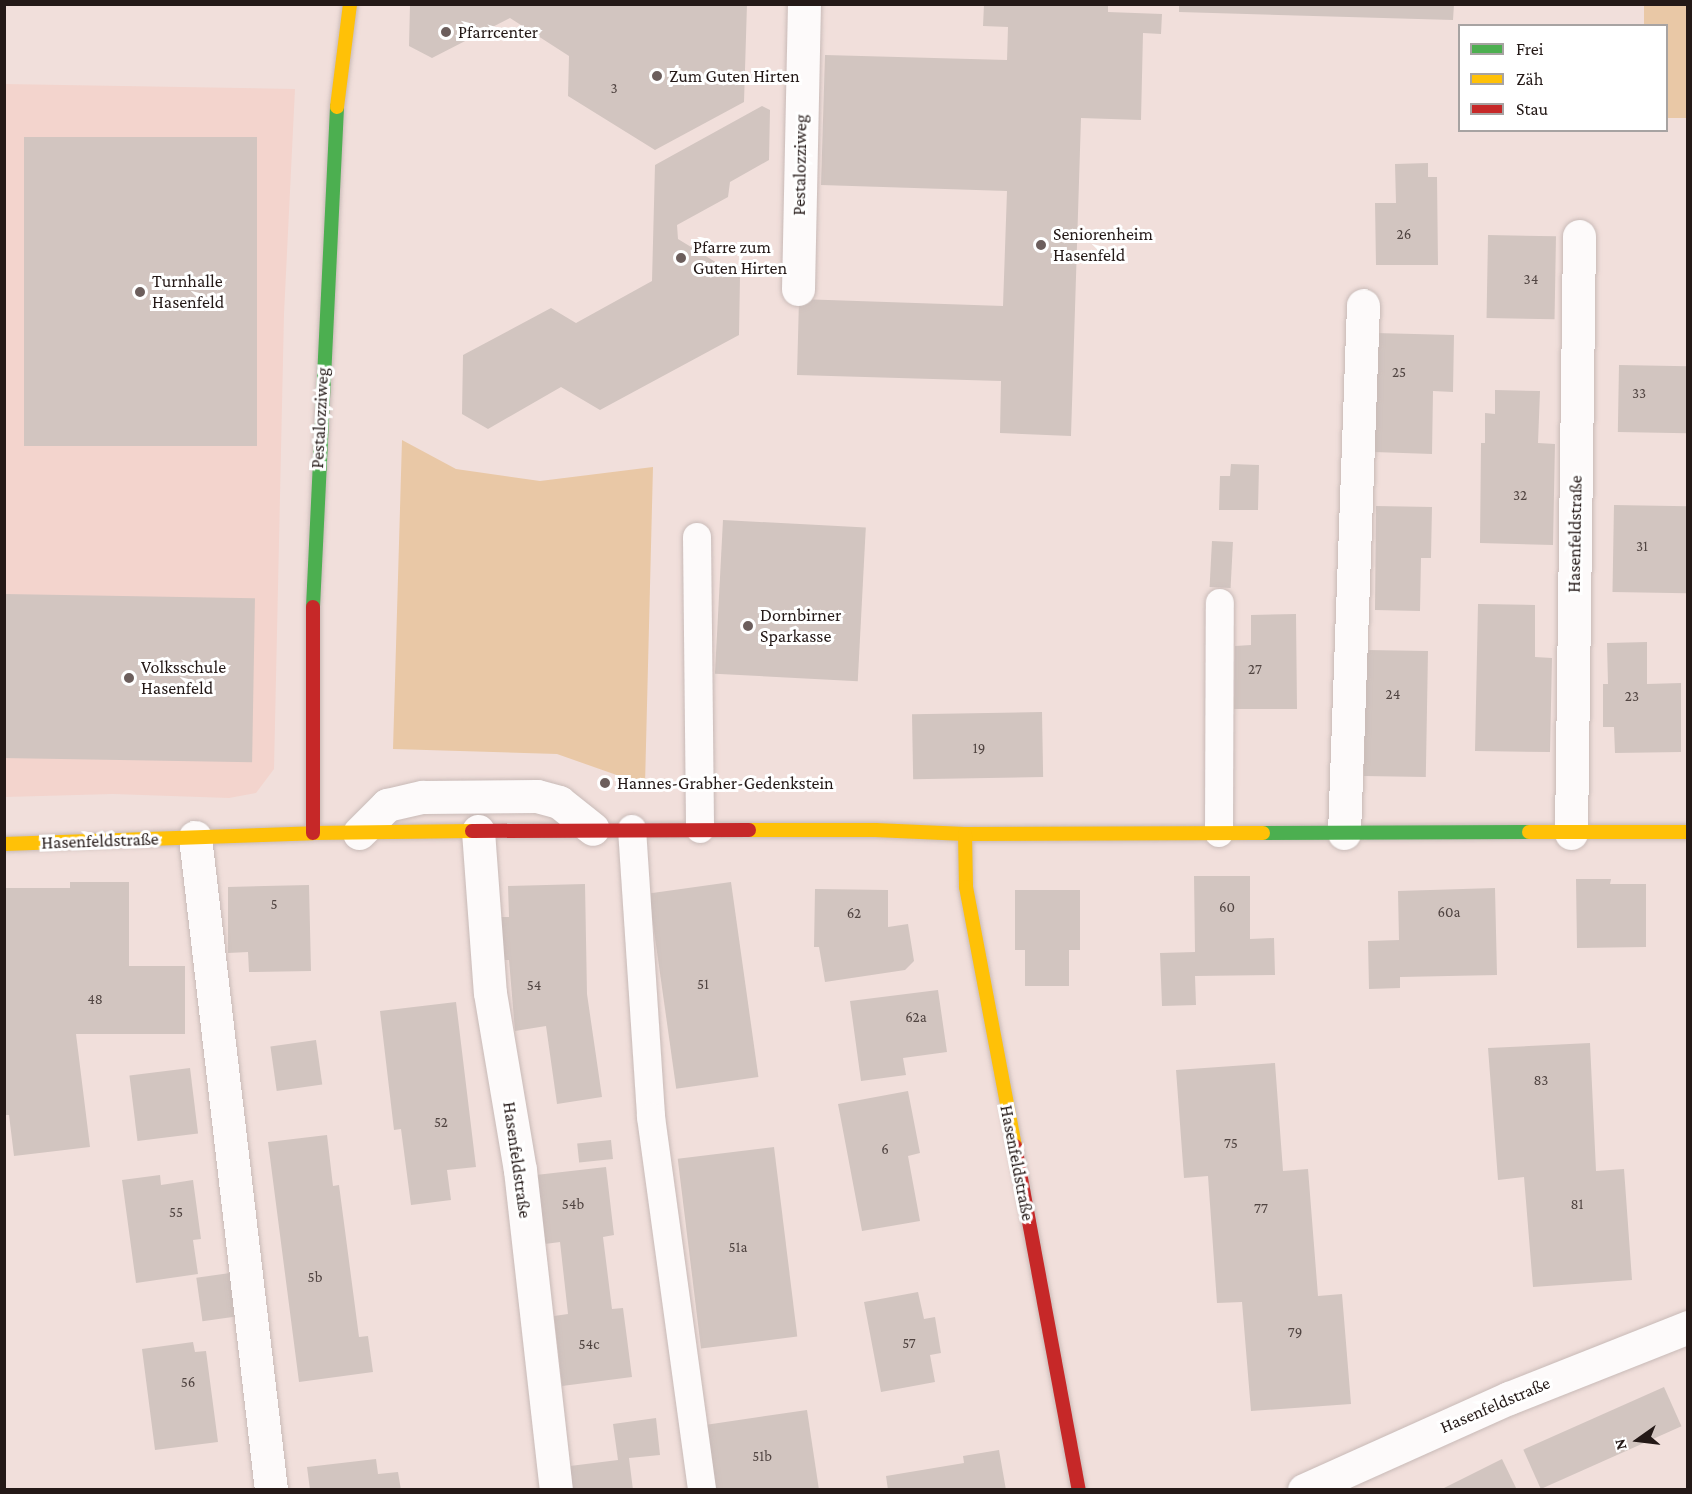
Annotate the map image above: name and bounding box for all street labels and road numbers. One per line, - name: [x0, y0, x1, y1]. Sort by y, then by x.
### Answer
- street label: Pestalozziweg: [788, 114, 812, 216]
- street label: Pestalozziweg: [307, 367, 333, 469]
- street label: Hasenfeldstraße: [1563, 475, 1587, 593]
- street label: Hasenfeldstraße: [41, 828, 159, 854]
- street label: Hasenfeldstraße: [498, 1100, 536, 1220]
- street label: Hasenfeldstraße: [995, 1103, 1039, 1223]
- street label: Hasenfeldstraße: [1437, 1372, 1553, 1438]

